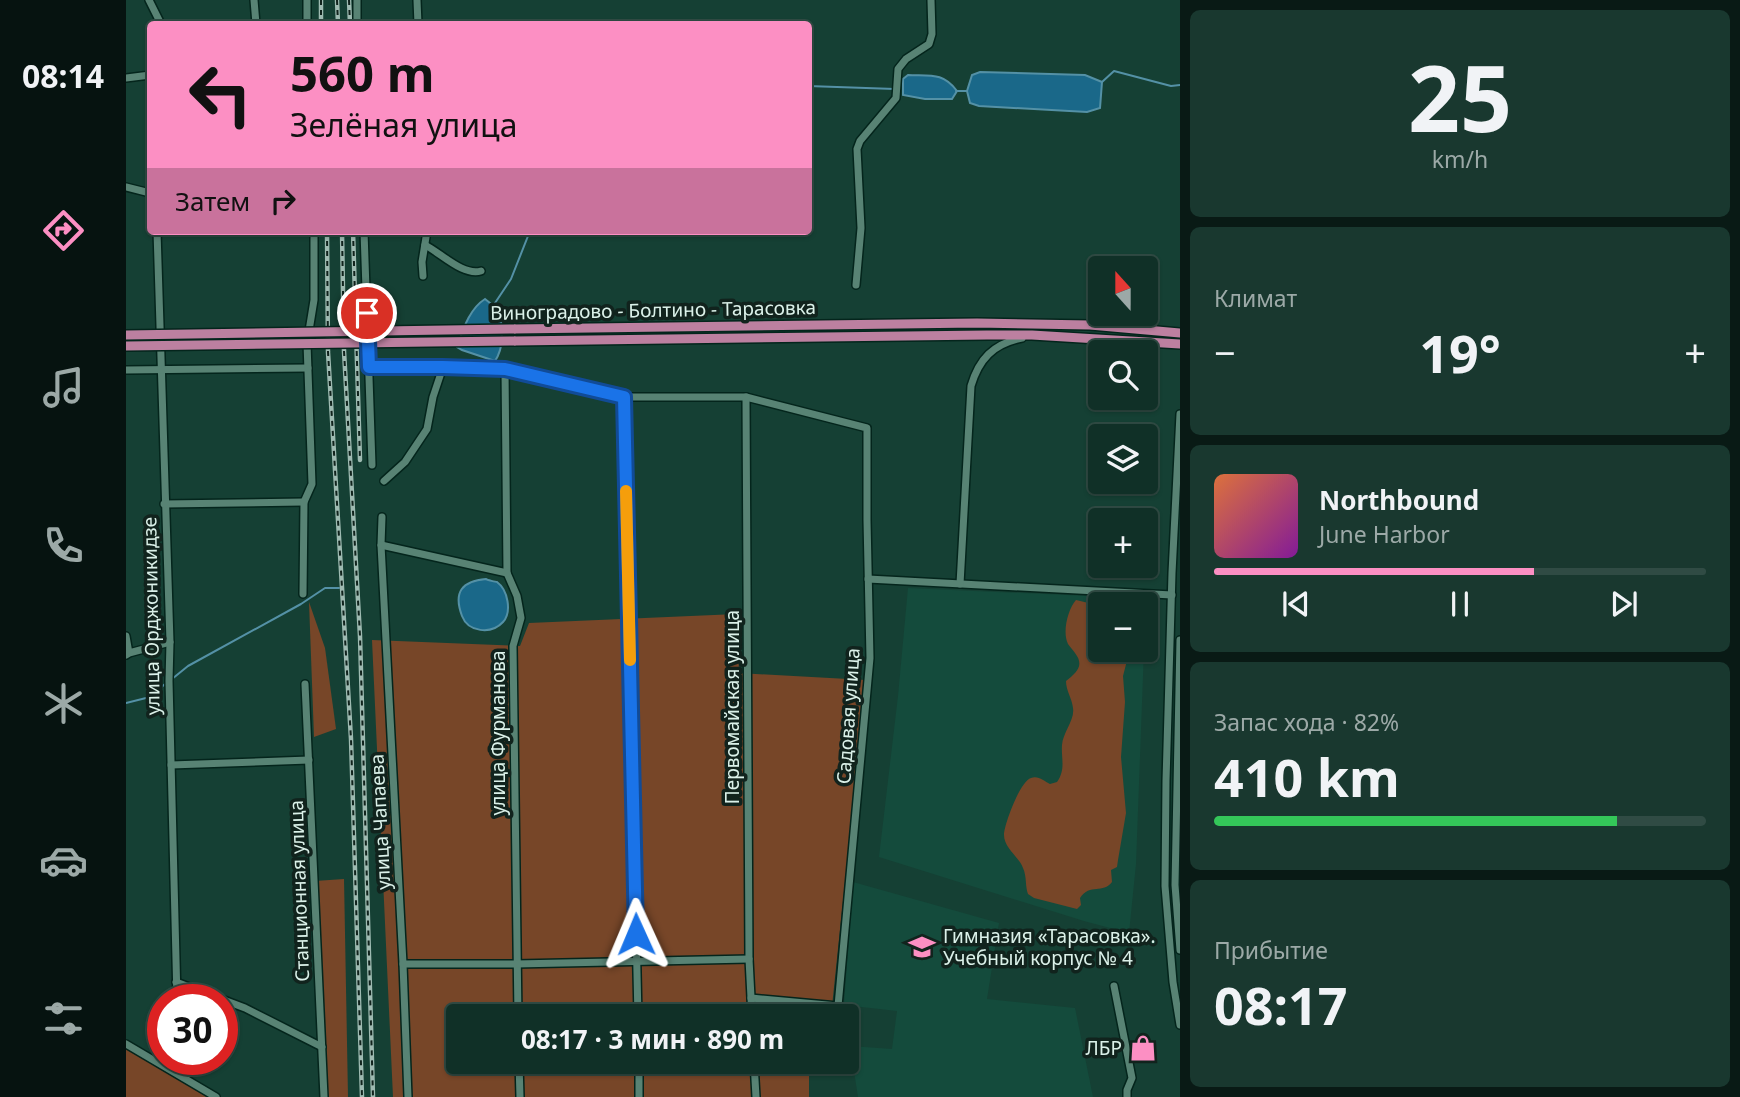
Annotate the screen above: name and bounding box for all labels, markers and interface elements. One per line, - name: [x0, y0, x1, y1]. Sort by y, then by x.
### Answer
- text: 25: [1408, 35, 1512, 159]
- text: 560 m: [290, 40, 435, 106]
- icon: left: [175, 49, 266, 140]
- text: 08:14: [22, 54, 104, 97]
- text: Зелёная улица: [290, 103, 517, 146]
- text: km/h: [1432, 143, 1488, 175]
- icon: right: [264, 182, 302, 220]
- text: Затем: [175, 183, 250, 219]
- icon: directions: [39, 206, 88, 255]
- north arrow: [1088, 256, 1158, 326]
- map controls: [1088, 256, 1158, 662]
- text: Климат: [1214, 282, 1297, 314]
- pin: [337, 283, 397, 343]
- icon: arrive: [348, 294, 386, 332]
- street label: Виноградово - Болтино - Тарасовка: [490, 294, 816, 326]
- text: 19°: [1419, 317, 1501, 388]
- text: −: [1214, 326, 1236, 378]
- text: +: [1684, 326, 1706, 378]
- button: search: [1088, 340, 1158, 410]
- icon: music: [39, 363, 88, 412]
- button: layers: [1088, 424, 1158, 494]
- text: Northbound: [1319, 482, 1479, 518]
- button: +: [1088, 508, 1158, 578]
- street label: улица Орджоникидзе: [136, 517, 166, 715]
- text: June Harbor: [1319, 518, 1450, 550]
- icon: phone: [39, 521, 88, 570]
- icon: previous: [1277, 585, 1315, 623]
- icon: pause: [1441, 585, 1479, 623]
- icon: next: [1605, 585, 1643, 623]
- button: −: [1088, 592, 1158, 662]
- street label: Первомайская улица: [719, 610, 745, 804]
- street label: Садовая улица: [830, 647, 866, 785]
- street label: улица Фурманова: [485, 651, 511, 815]
- icon: climate: [39, 679, 88, 728]
- text: Запас хода · 82%: [1214, 706, 1399, 738]
- text: 410 km: [1214, 741, 1400, 812]
- street label: улица Чапаева: [363, 753, 397, 891]
- street label: Станционная улица: [283, 800, 315, 982]
- icon: car: [39, 836, 88, 885]
- position arrow: [599, 897, 673, 971]
- place label: Гимназия «Тарасовка». Учебный корпус № 4: [943, 923, 1156, 971]
- school or university icon: Гимназия «Тарасовка». Учебный корпус № 4: [907, 932, 937, 962]
- text: Прибытие: [1214, 934, 1328, 966]
- text: 08:17: [1214, 969, 1348, 1040]
- speed limit sign: 30: [147, 984, 238, 1075]
- icon: filters: [39, 994, 88, 1043]
- text: 08:17 · 3 мин · 890 m: [521, 1021, 784, 1057]
- shop icon: ЛБР: [1128, 1033, 1158, 1063]
- place label: ЛБР: [1086, 1035, 1122, 1061]

